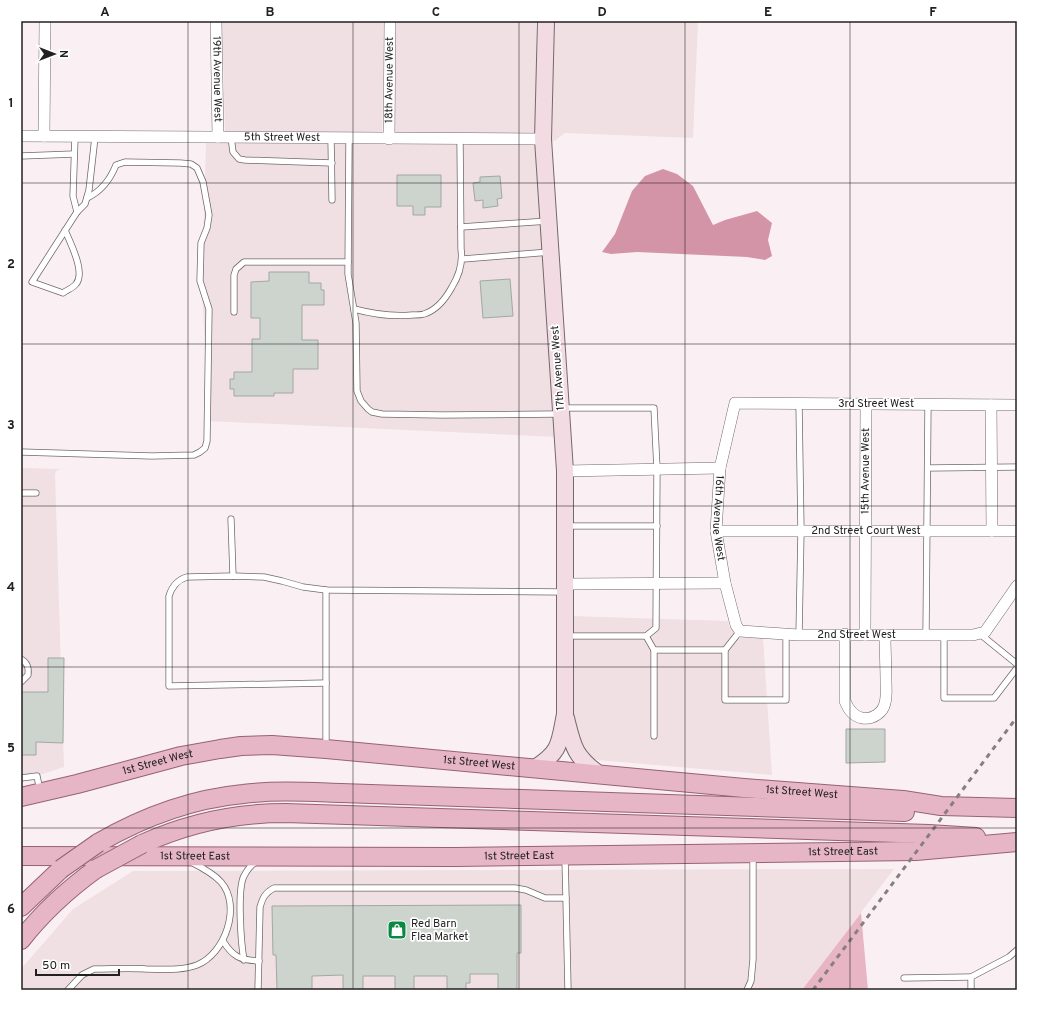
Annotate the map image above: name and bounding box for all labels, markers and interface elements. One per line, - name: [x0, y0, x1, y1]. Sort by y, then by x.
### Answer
- text: A: [100, 5, 110, 21]
- text: B: [266, 5, 275, 21]
- text: C: [432, 5, 440, 21]
- text: D: [597, 5, 607, 21]
- text: E: [764, 5, 772, 21]
- text: F: [929, 5, 937, 21]
- north arrow: [34, 34, 74, 74]
- street label: 19th Avenue West: [209, 36, 225, 122]
- street label: 18th Avenue West: [382, 37, 397, 123]
- text: N: [56, 50, 70, 58]
- text: 1: [8, 96, 14, 112]
- street label: 5th Street West: [244, 130, 320, 145]
- text: 2: [7, 257, 15, 273]
- street label: 17th Avenue West: [548, 325, 568, 411]
- street label: 3rd Street West: [838, 397, 914, 411]
- text: 3: [7, 418, 15, 434]
- street label: 15th Avenue West: [859, 428, 873, 514]
- street label: 16th Avenue West: [709, 475, 728, 562]
- street label: 2nd Street Court West: [811, 524, 921, 538]
- text: 4: [7, 580, 15, 596]
- street label: 2nd Street West: [817, 628, 896, 642]
- text: 5: [7, 741, 15, 757]
- street label: 1st Street West: [121, 747, 194, 778]
- street label: 1st Street West: [442, 753, 516, 774]
- street label: 1st Street West: [765, 783, 839, 802]
- street label: 1st Street East: [808, 844, 878, 859]
- street label: 1st Street East: [160, 849, 230, 863]
- street label: 1st Street East: [484, 849, 554, 864]
- text: 6: [7, 902, 15, 918]
- place label: Red Barn Flea Market: [411, 917, 468, 944]
- shop icon: Red Barn Flea Market: [386, 919, 408, 941]
- scale bar: [36, 951, 119, 977]
- text: 50 m: [42, 958, 70, 974]

